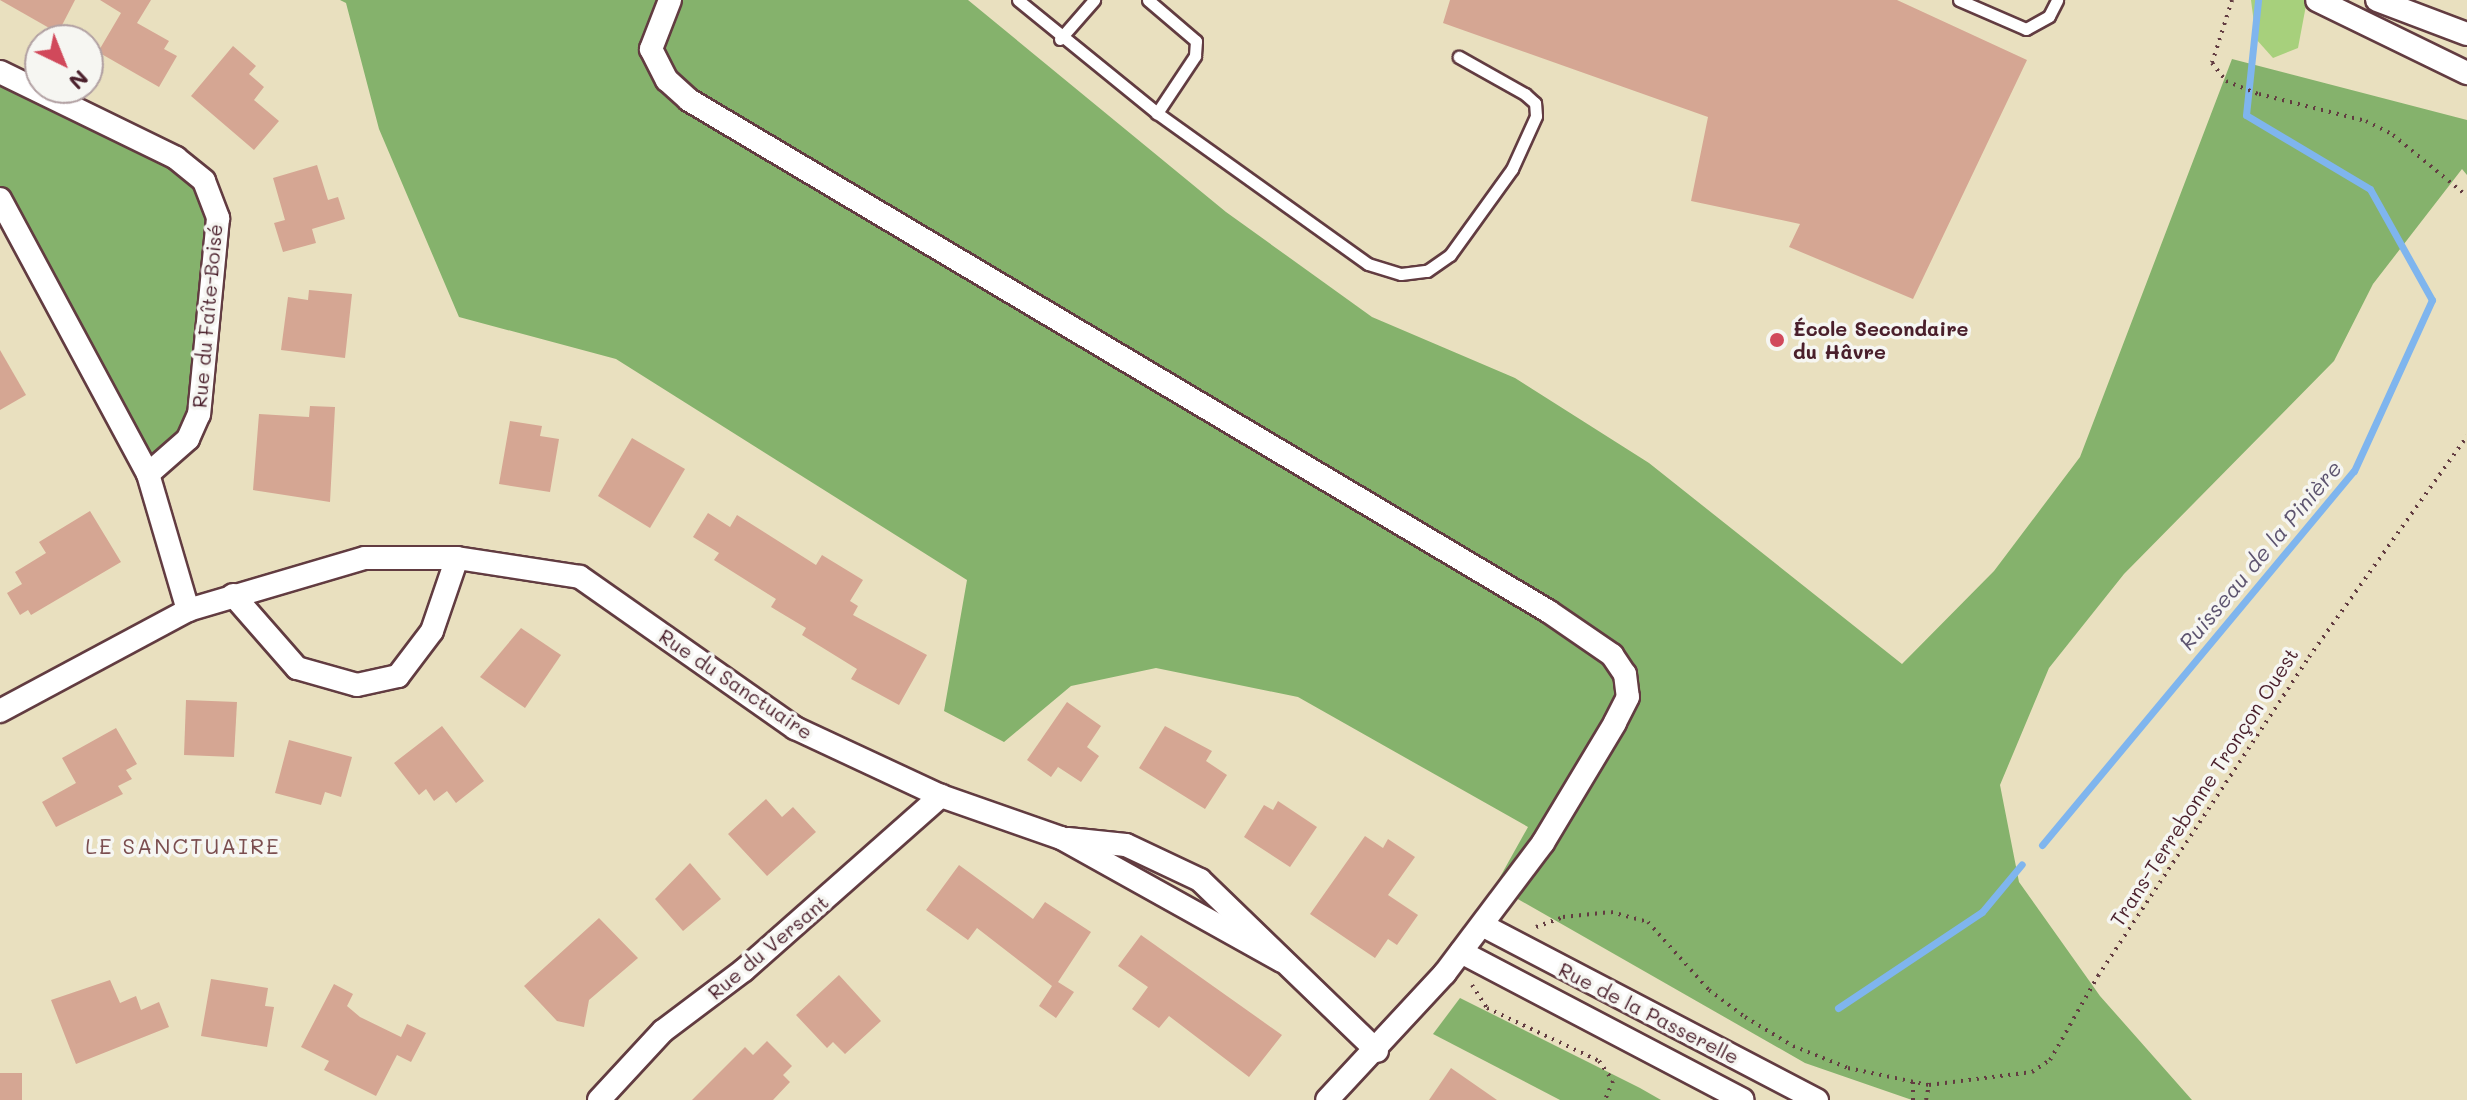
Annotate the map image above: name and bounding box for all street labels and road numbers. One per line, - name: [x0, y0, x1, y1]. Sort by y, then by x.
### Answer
- street label: Rue du Faîte-Boisé: [187, 223, 227, 409]
- street label: Rue du Sanctuaire: [655, 624, 817, 744]
- street label: Trans-Terrebonne Tronçon Ouest: [2105, 643, 2303, 931]
- street label: Rue du Versant: [703, 890, 833, 1004]
- street label: Rue de la Passerelle: [1555, 957, 1743, 1069]

